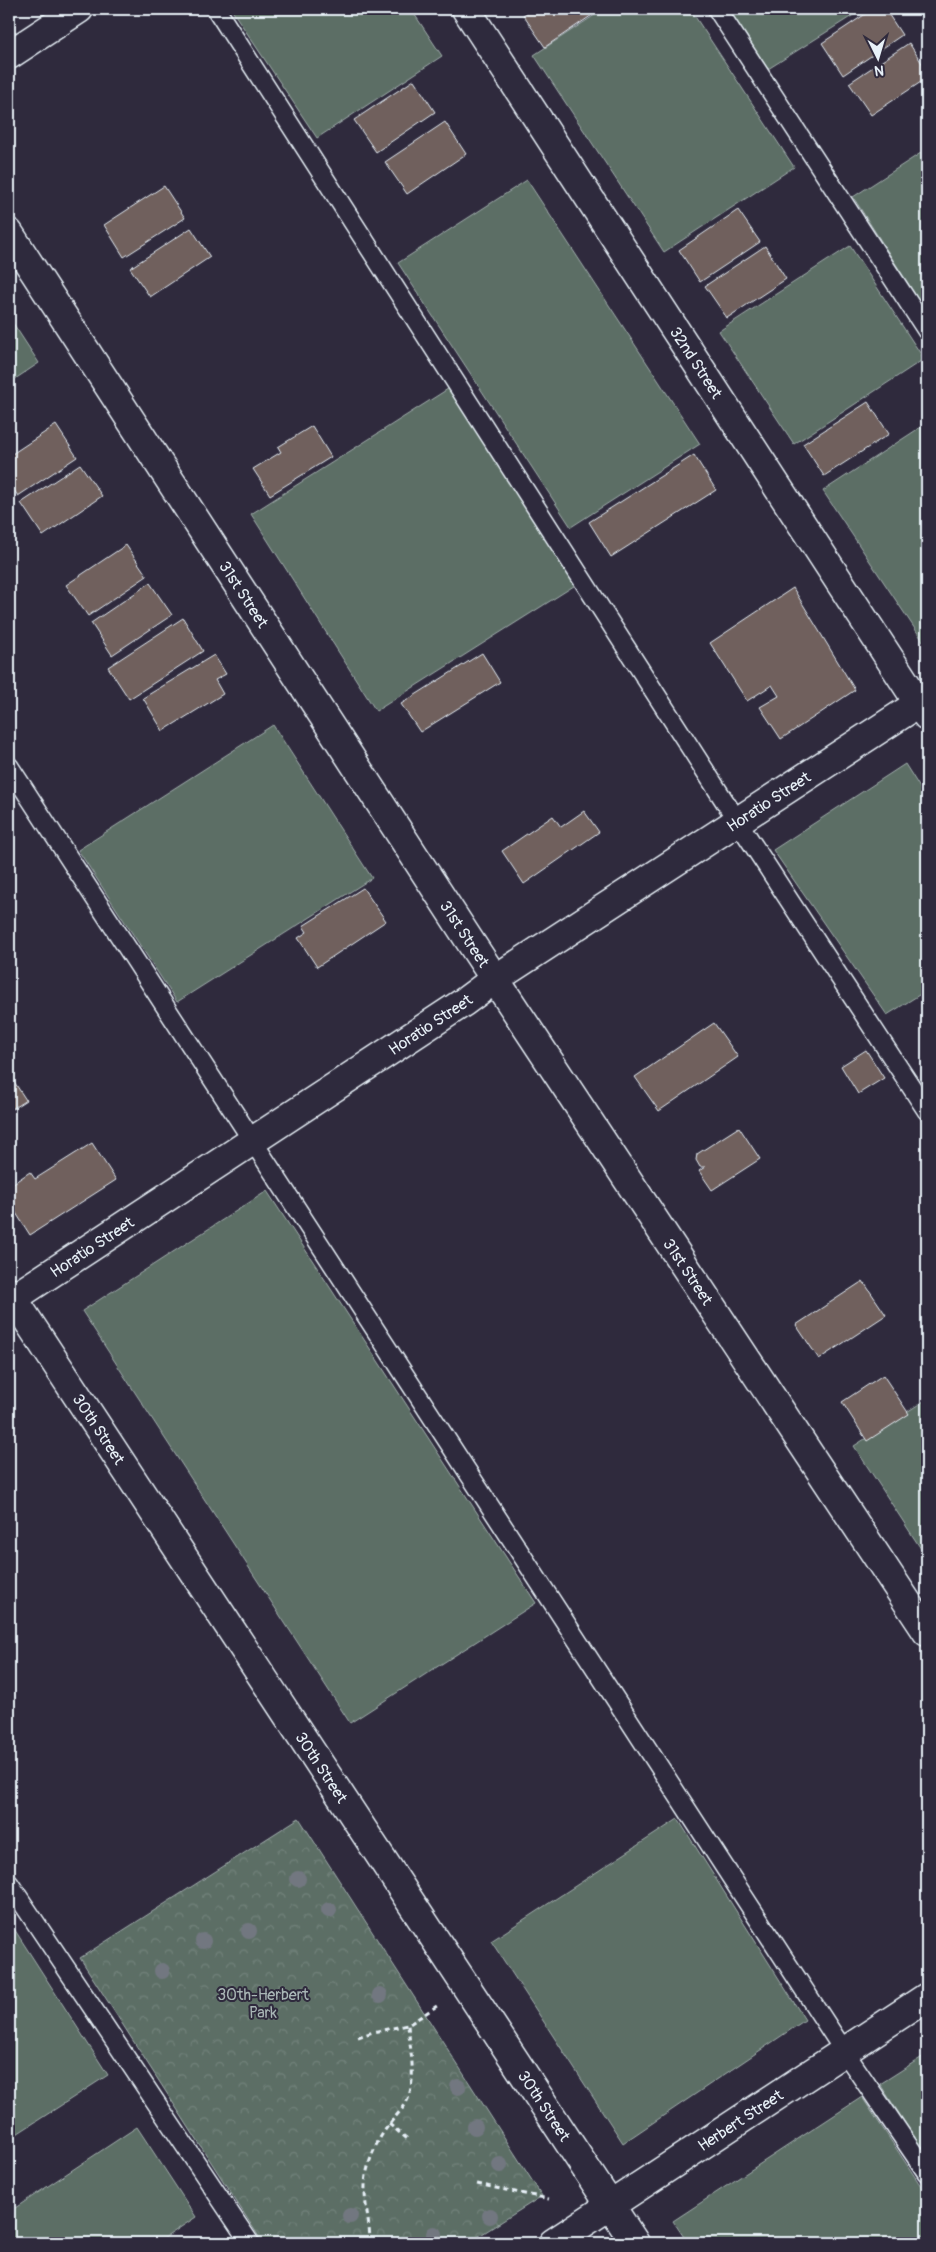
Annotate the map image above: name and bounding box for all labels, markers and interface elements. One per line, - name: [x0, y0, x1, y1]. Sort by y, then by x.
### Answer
- north arrow: [854, 32, 904, 82]
- text: N: [874, 62, 885, 79]
- street label: 32nd Street: [665, 323, 727, 403]
- street label: 31st Street: [214, 558, 273, 632]
- street label: Horatio Street: [723, 767, 815, 837]
- street label: 31st Street: [435, 897, 494, 972]
- street label: Horatio Street: [385, 990, 477, 1060]
- street label: Horatio Street: [47, 1212, 138, 1282]
- street label: 31st Street: [658, 1235, 717, 1310]
- street label: 30th Street: [68, 1390, 129, 1469]
- street label: 30th Street: [290, 1729, 352, 1808]
- park label: 30th-Herbert Park: [217, 1985, 309, 2023]
- street label: 30th Street: [513, 2067, 575, 2146]
- street label: Herbert Street: [694, 2085, 788, 2156]

